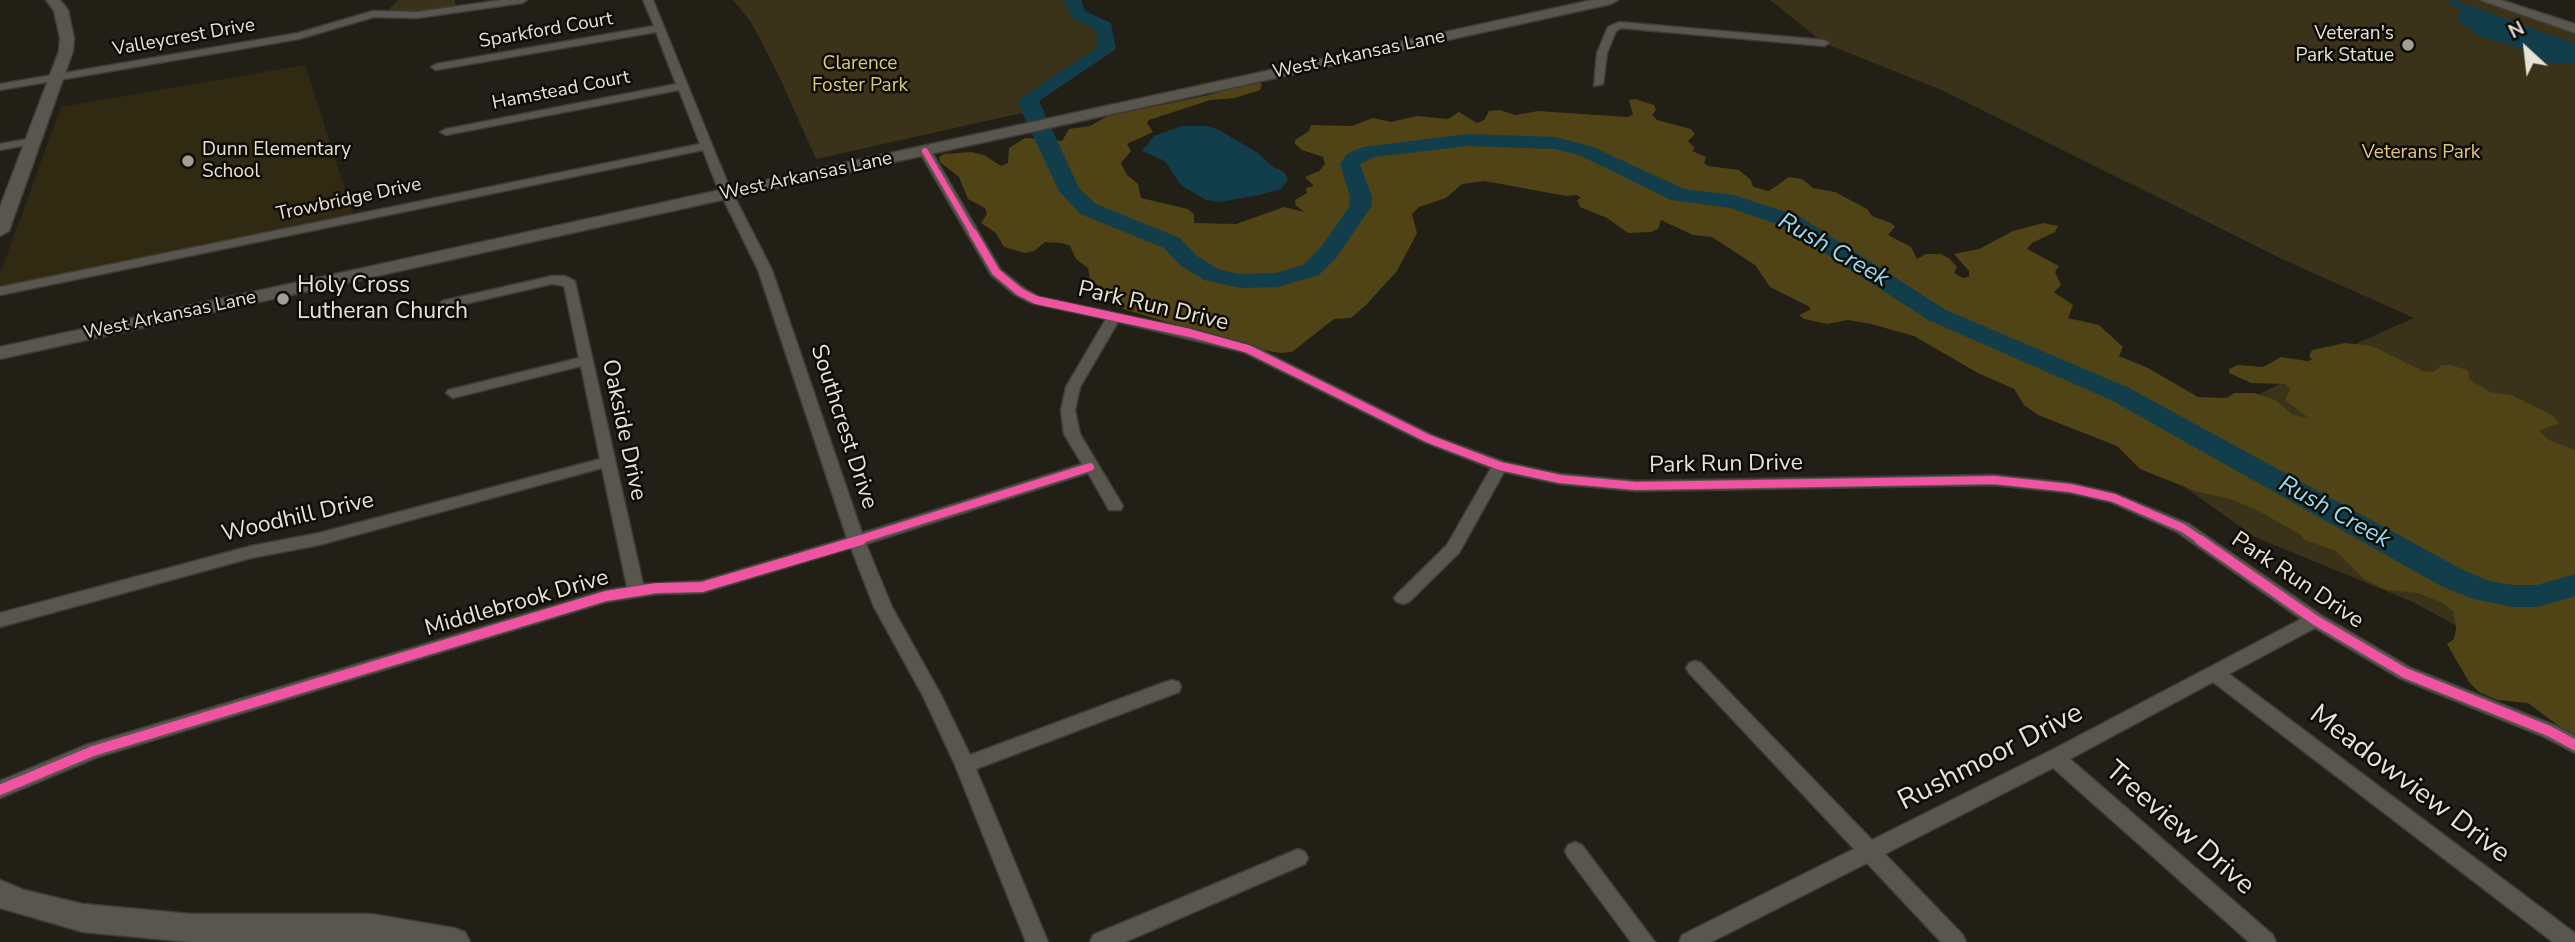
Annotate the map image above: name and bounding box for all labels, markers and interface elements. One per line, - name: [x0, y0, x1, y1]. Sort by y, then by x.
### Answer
- street label: Sparkford Court: [477, 8, 615, 54]
- street label: Valleycrest Drive: [111, 14, 257, 62]
- north arrow: [2491, 14, 2561, 84]
- text: N: [2504, 15, 2529, 45]
- place label: Veteran's Park Statue: [2295, 23, 2394, 67]
- street label: West Arkansas Lane: [1271, 26, 1447, 84]
- marker: Veteran's Park Statue: [2400, 37, 2416, 53]
- park label: Clarence Foster Park: [812, 53, 908, 97]
- street label: Hamstead Court: [490, 66, 632, 116]
- place label: Dunn Elementary School: [202, 139, 351, 183]
- park label: Veterans Park: [2362, 142, 2480, 164]
- street label: West Arkansas Lane: [718, 148, 894, 206]
- marker: Dunn Elementary School: [180, 153, 196, 169]
- street label: Trowbridge Drive: [274, 174, 424, 226]
- water label: Rush Creek: [1773, 208, 1893, 294]
- place label: Holy Cross Lutheran Church: [297, 272, 468, 326]
- street label: Park Run Drive: [1075, 276, 1231, 338]
- street label: West Arkansas Lane: [82, 287, 258, 345]
- marker: Holy Cross Lutheran Church: [275, 291, 291, 307]
- street label: Southcrest Drive: [803, 341, 883, 513]
- street label: Oakside Drive: [595, 357, 651, 503]
- street label: Park Run Drive: [1649, 450, 1803, 480]
- water label: Rush Creek: [2273, 471, 2395, 555]
- street label: Woodhill Drive: [219, 487, 377, 549]
- street label: Park Run Drive: [2226, 527, 2368, 635]
- street label: Middlebrook Drive: [422, 565, 612, 643]
- street label: Rushmoor Drive: [1893, 697, 2089, 819]
- street label: Meadowview Drive: [2302, 699, 2516, 871]
- street label: Treeview Drive: [2097, 755, 2261, 903]

